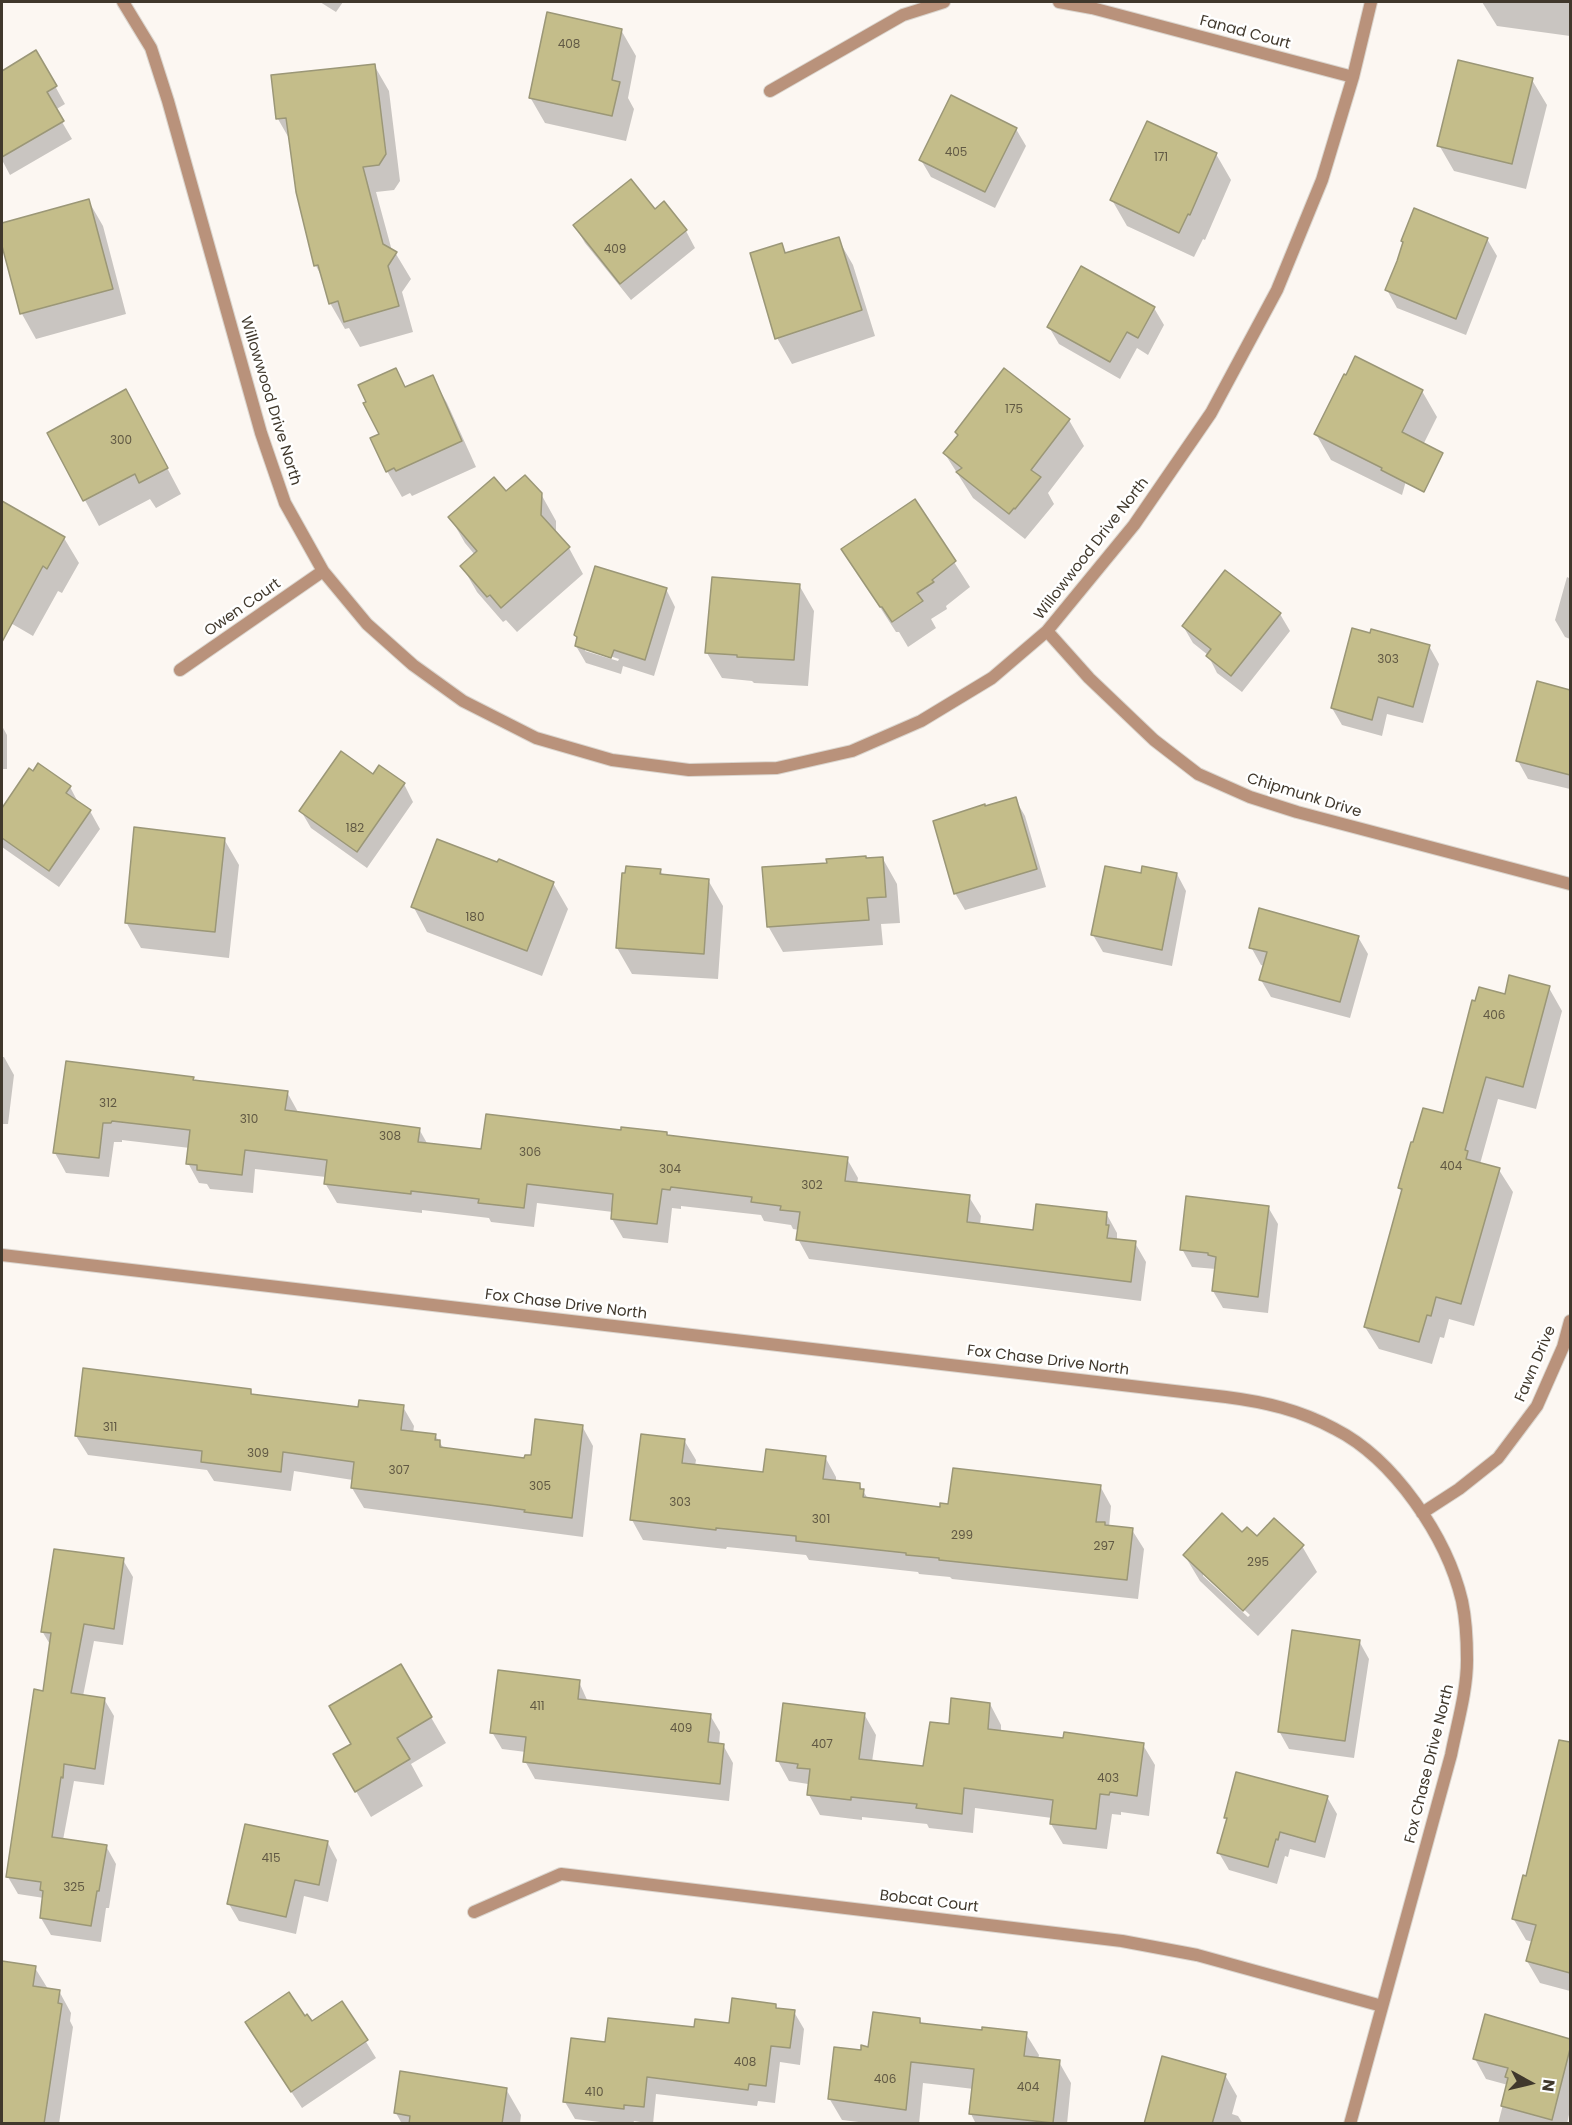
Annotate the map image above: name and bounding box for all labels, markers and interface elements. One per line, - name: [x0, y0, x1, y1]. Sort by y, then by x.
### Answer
- street label: Fanad Court: [1198, 12, 1292, 54]
- house number: 408: [558, 38, 580, 52]
- house number: 405: [945, 146, 967, 160]
- house number: 171: [1154, 151, 1168, 165]
- house number: 409: [604, 243, 626, 257]
- street label: Willowwood Drive North: [236, 314, 304, 488]
- house number: 175: [1005, 403, 1023, 417]
- house number: 300: [110, 434, 132, 448]
- street label: Willowwood Drive North: [1031, 474, 1153, 624]
- street label: Owen Court: [201, 575, 285, 641]
- house number: 303: [1377, 653, 1399, 667]
- street label: Chipmunk Drive: [1244, 770, 1364, 822]
- house number: 182: [346, 822, 364, 836]
- house number: 180: [466, 911, 484, 925]
- house number: 406: [1483, 1009, 1505, 1023]
- house number: 312: [99, 1097, 117, 1111]
- house number: 310: [240, 1113, 258, 1127]
- house number: 308: [379, 1130, 401, 1144]
- house number: 306: [519, 1146, 541, 1160]
- house number: 404: [1440, 1160, 1462, 1174]
- house number: 304: [659, 1163, 681, 1177]
- house number: 302: [801, 1179, 823, 1193]
- street label: Fox Chase Drive North: [484, 1286, 648, 1324]
- street label: Fawn Drive: [1512, 1323, 1560, 1405]
- street label: Fox Chase Drive North: [966, 1342, 1130, 1380]
- house number: 311: [103, 1421, 117, 1435]
- house number: 309: [247, 1447, 269, 1461]
- house number: 307: [388, 1464, 410, 1478]
- house number: 305: [529, 1480, 551, 1494]
- house number: 303: [669, 1496, 691, 1510]
- house number: 301: [812, 1513, 830, 1527]
- house number: 299: [951, 1529, 973, 1543]
- house number: 297: [1093, 1540, 1115, 1554]
- house number: 295: [1247, 1556, 1269, 1570]
- street label: Fox Chase Drive North: [1402, 1683, 1458, 1845]
- house number: 411: [529, 1700, 545, 1714]
- house number: 409: [670, 1722, 692, 1736]
- house number: 407: [811, 1738, 833, 1752]
- house number: 403: [1097, 1772, 1119, 1786]
- house number: 415: [262, 1852, 280, 1866]
- house number: 325: [63, 1881, 85, 1895]
- street label: Bobcat Court: [879, 1887, 979, 1917]
- north arrow: [1500, 2053, 1560, 2113]
- house number: 408: [734, 2056, 756, 2070]
- house number: 406: [874, 2073, 896, 2087]
- text: N: [1536, 2078, 1561, 2093]
- house number: 404: [1017, 2081, 1039, 2095]
- house number: 410: [585, 2086, 603, 2100]

